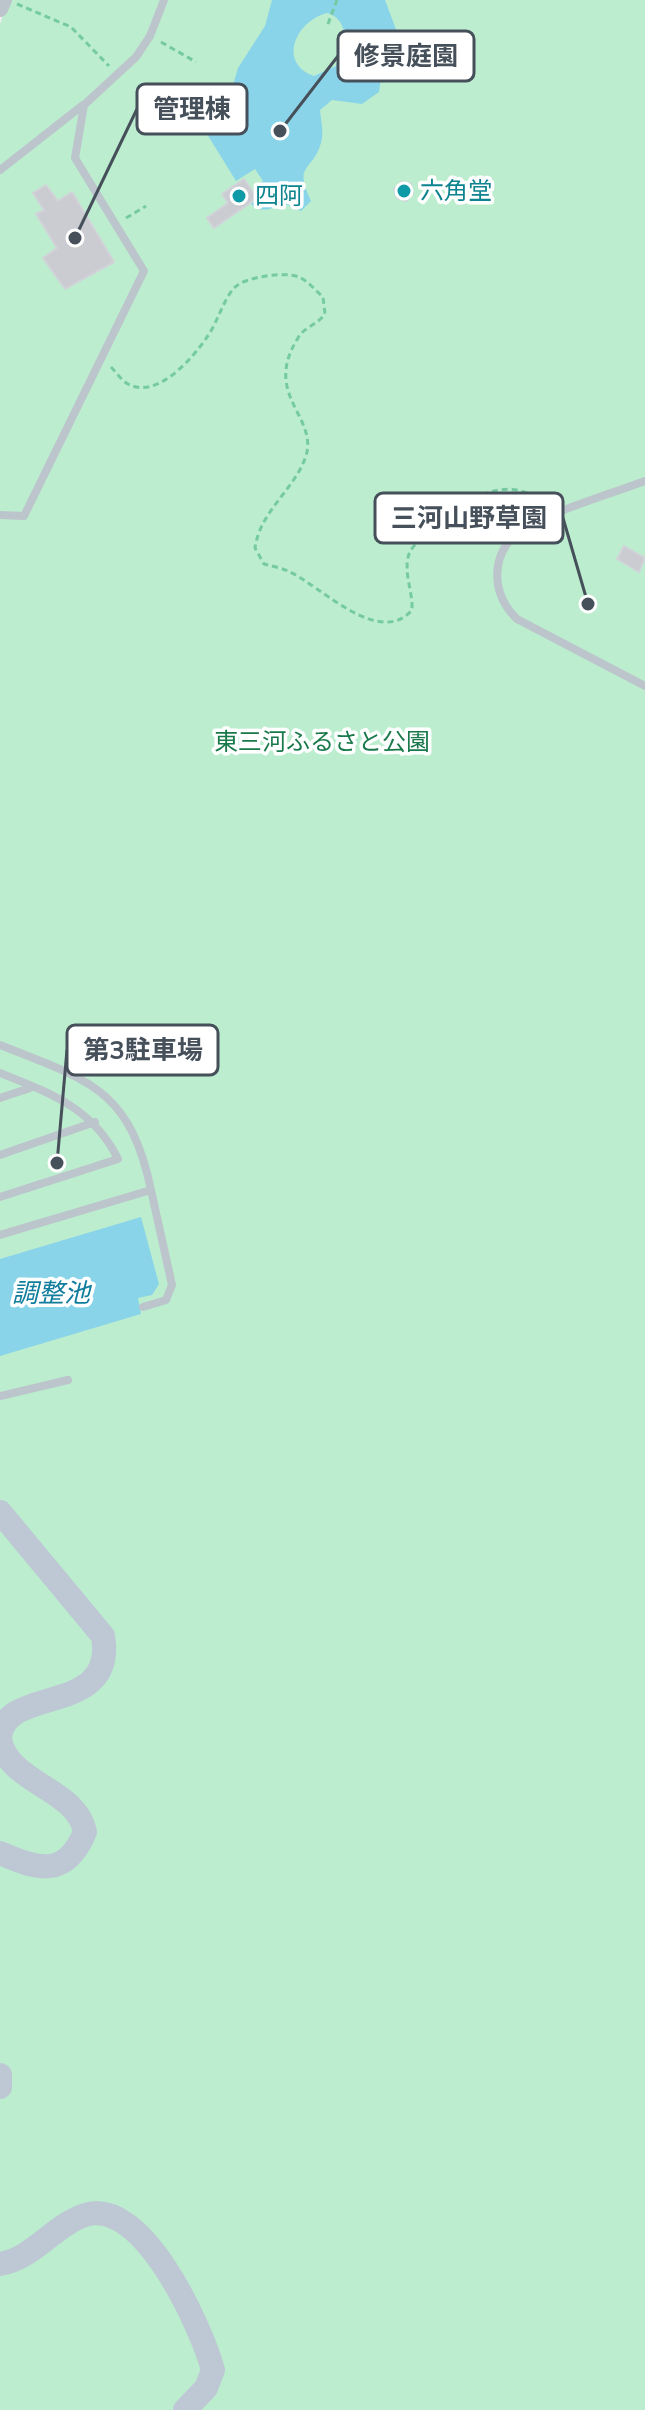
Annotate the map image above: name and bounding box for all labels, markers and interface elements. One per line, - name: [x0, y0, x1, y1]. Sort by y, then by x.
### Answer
- callout: 修景庭園: [338, 31, 474, 81]
- text: 修景庭園: [354, 39, 458, 74]
- callout: 管理棟: [137, 84, 247, 134]
- text: 管理棟: [153, 92, 231, 127]
- place label: 六角堂: [420, 175, 492, 207]
- place label: 四阿: [255, 180, 303, 212]
- marker: 六角堂: [395, 182, 413, 200]
- marker: 四阿: [230, 187, 248, 205]
- callout: 三河山野草園: [375, 493, 563, 543]
- text: 三河山野草園: [391, 501, 547, 536]
- park label: 東三河ふるさと公園: [214, 726, 430, 758]
- callout: 第3駐車場: [67, 1025, 218, 1075]
- text: 第3駐車場: [83, 1033, 203, 1068]
- water label: 調整池: [12, 1276, 93, 1311]

